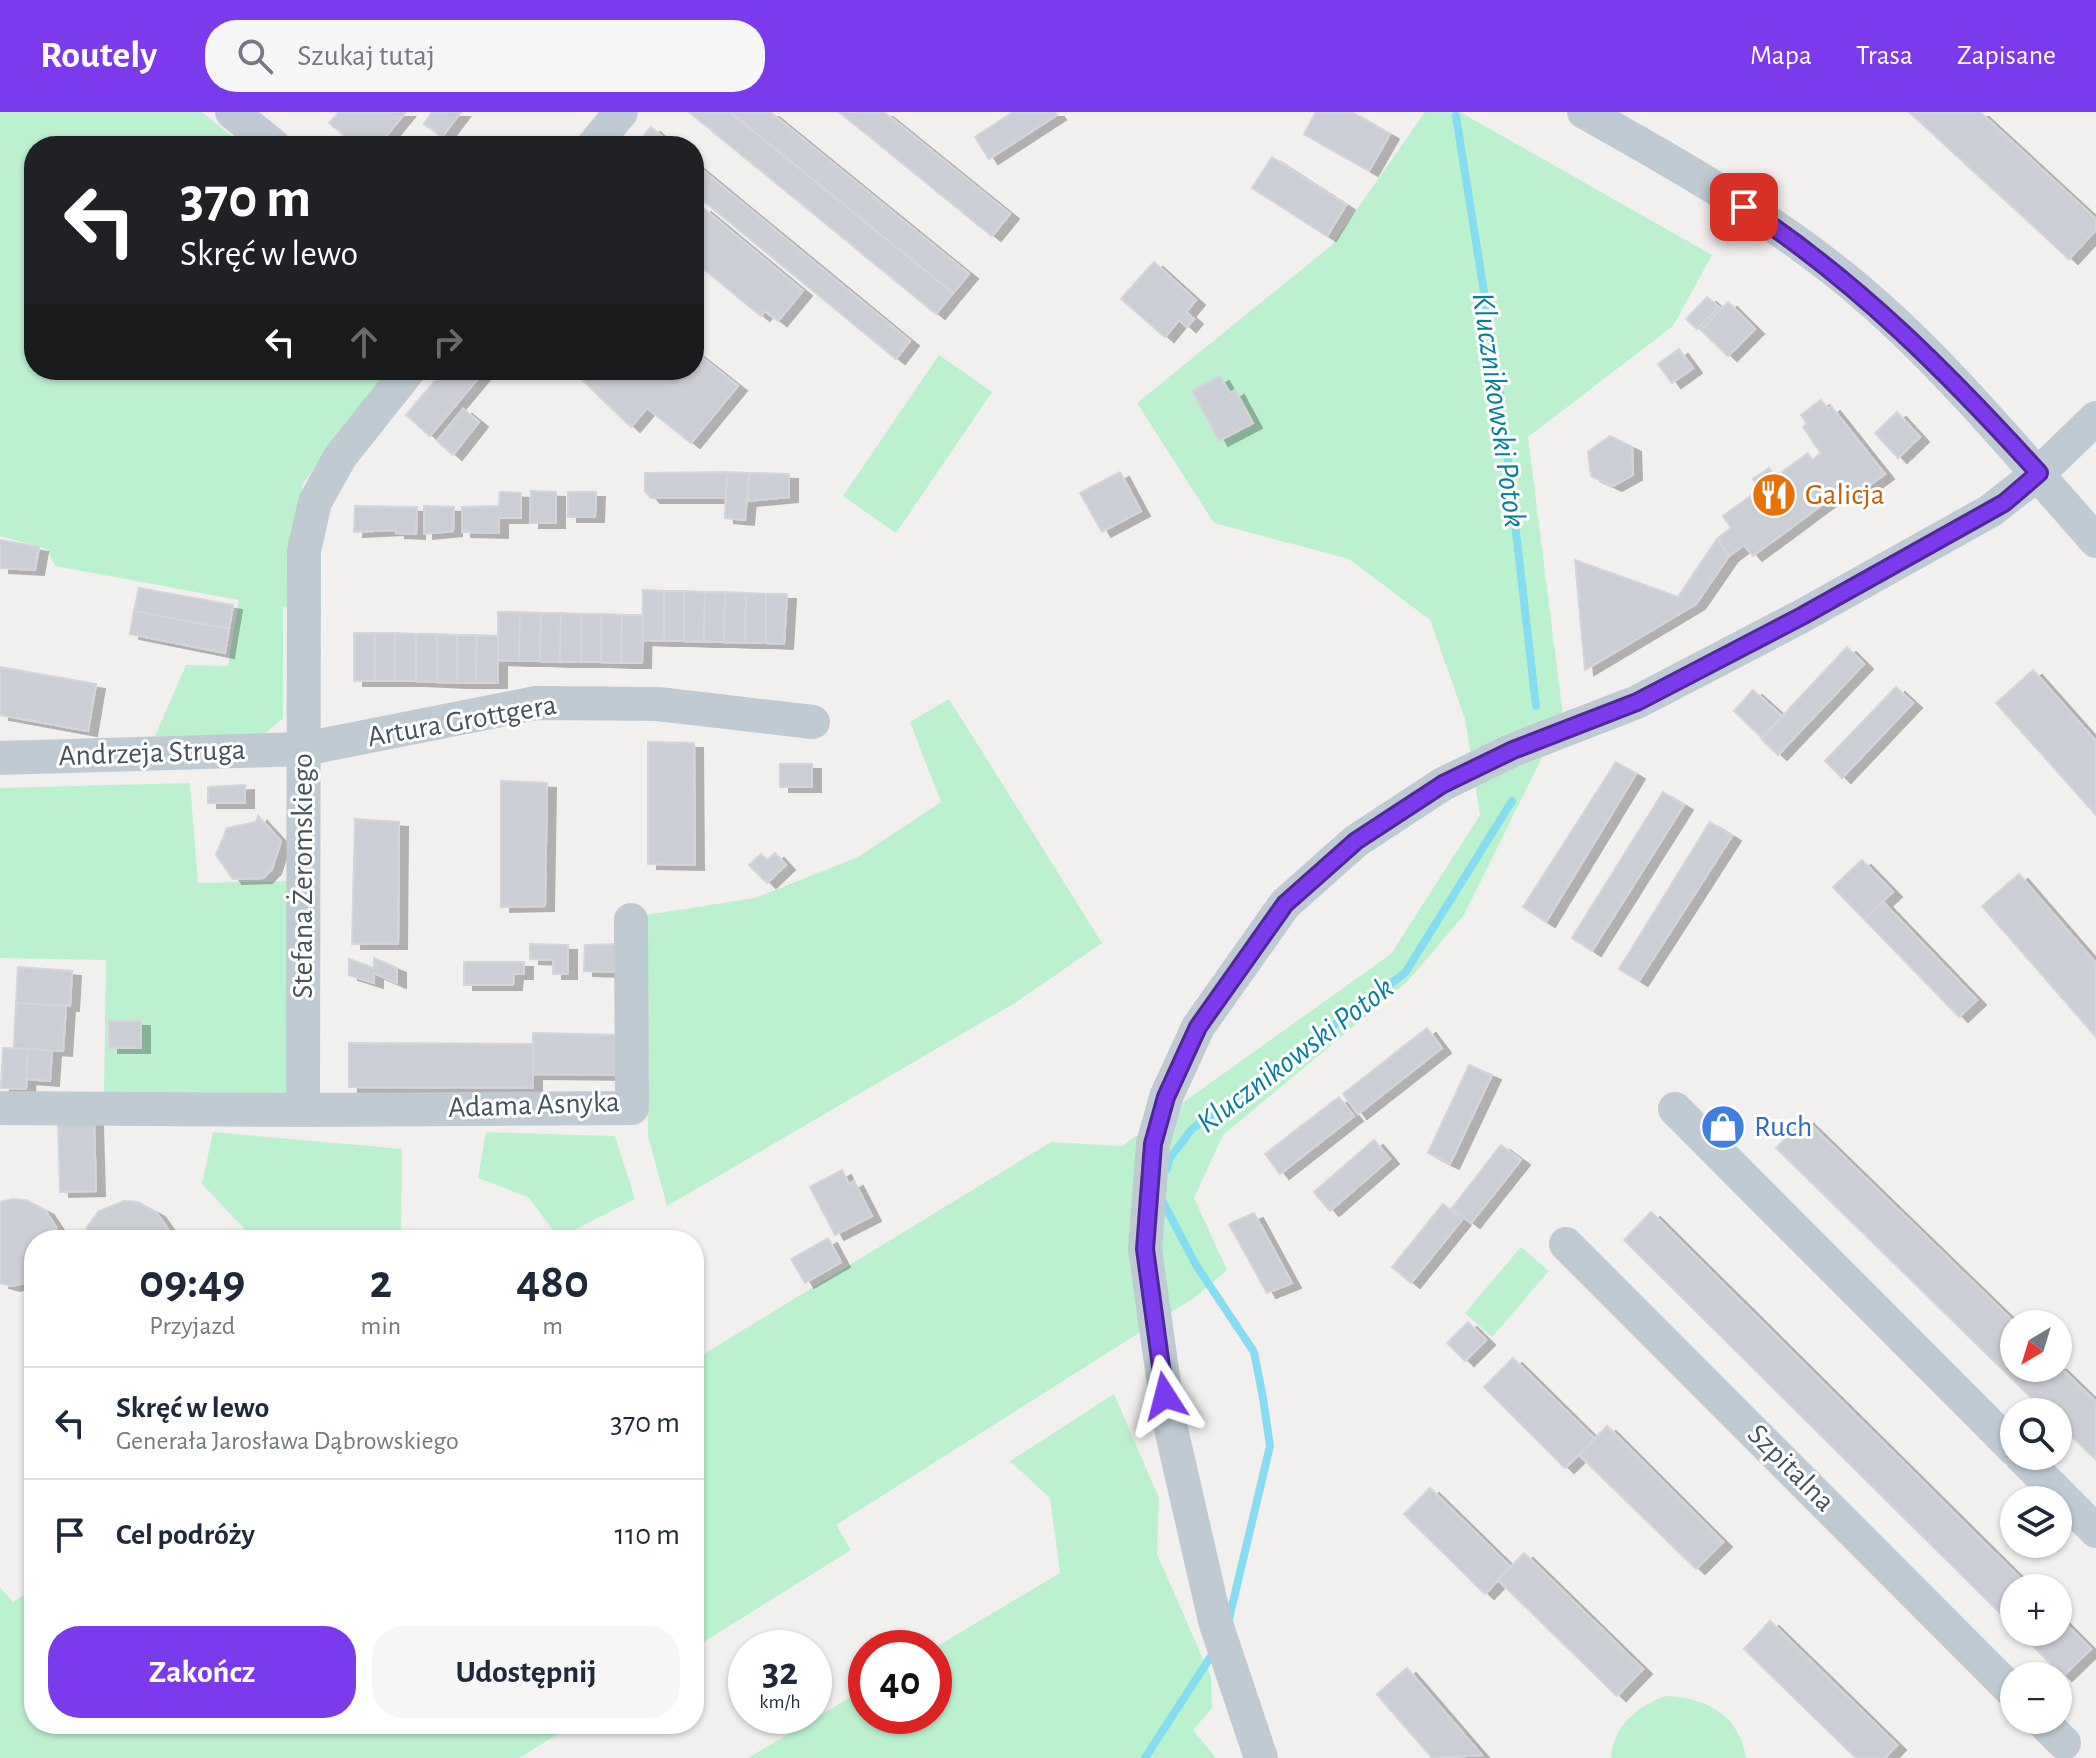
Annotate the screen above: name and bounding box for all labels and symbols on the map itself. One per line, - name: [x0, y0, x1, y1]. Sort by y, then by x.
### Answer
- pin: [1710, 173, 1778, 241]
- water label: Klucznikowski Potok: [1467, 290, 1531, 530]
- restaurant icon: Galicja: [1750, 471, 1798, 519]
- place label: Galicja: [1805, 480, 1885, 510]
- street label: Artura Grottgera: [365, 690, 559, 752]
- street label: Andrzeja Struga: [58, 735, 246, 771]
- street label: Stefana Żeromskiego: [286, 753, 318, 999]
- water label: Klucznikowski Potok: [1191, 971, 1399, 1139]
- street label: Adama Asnyka: [448, 1087, 620, 1123]
- shop icon: Ruch: [1699, 1103, 1747, 1151]
- place label: Ruch: [1754, 1112, 1812, 1142]
- north arrow: [2000, 1310, 2072, 1382]
- position arrow: [1123, 1354, 1207, 1438]
- street label: Szpitalna: [1742, 1419, 1840, 1517]
- speed limit sign: 40: [848, 1630, 952, 1734]

